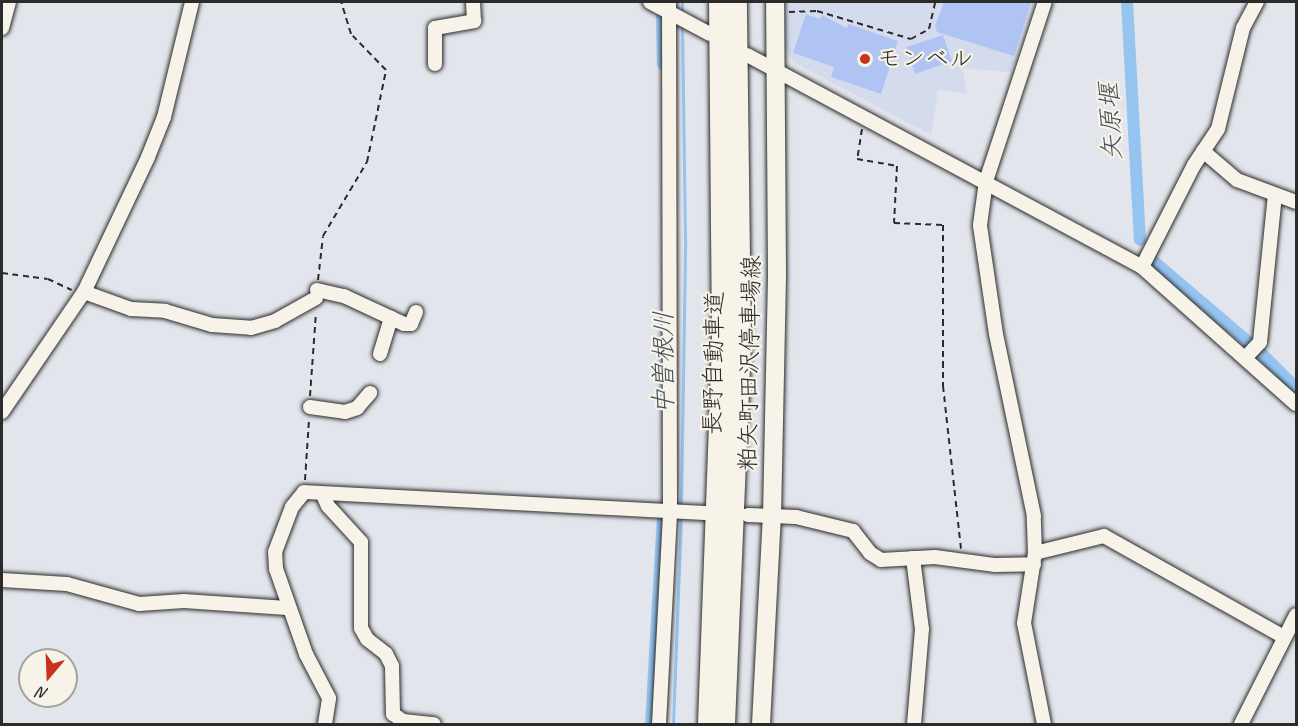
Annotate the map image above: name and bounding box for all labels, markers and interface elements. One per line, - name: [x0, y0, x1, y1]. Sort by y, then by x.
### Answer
- place label: モンベル: [877, 45, 973, 73]
- marker: モンベル: [858, 52, 872, 66]
- water label: 矢原堰: [1093, 82, 1129, 162]
- street label: 粕矢町田沢停車場線: [734, 255, 766, 471]
- street label: 長野自動車道: [698, 291, 730, 435]
- water label: 中曽根川: [648, 311, 680, 415]
- north arrow: [18, 648, 78, 708]
- text: N: [35, 682, 51, 704]

